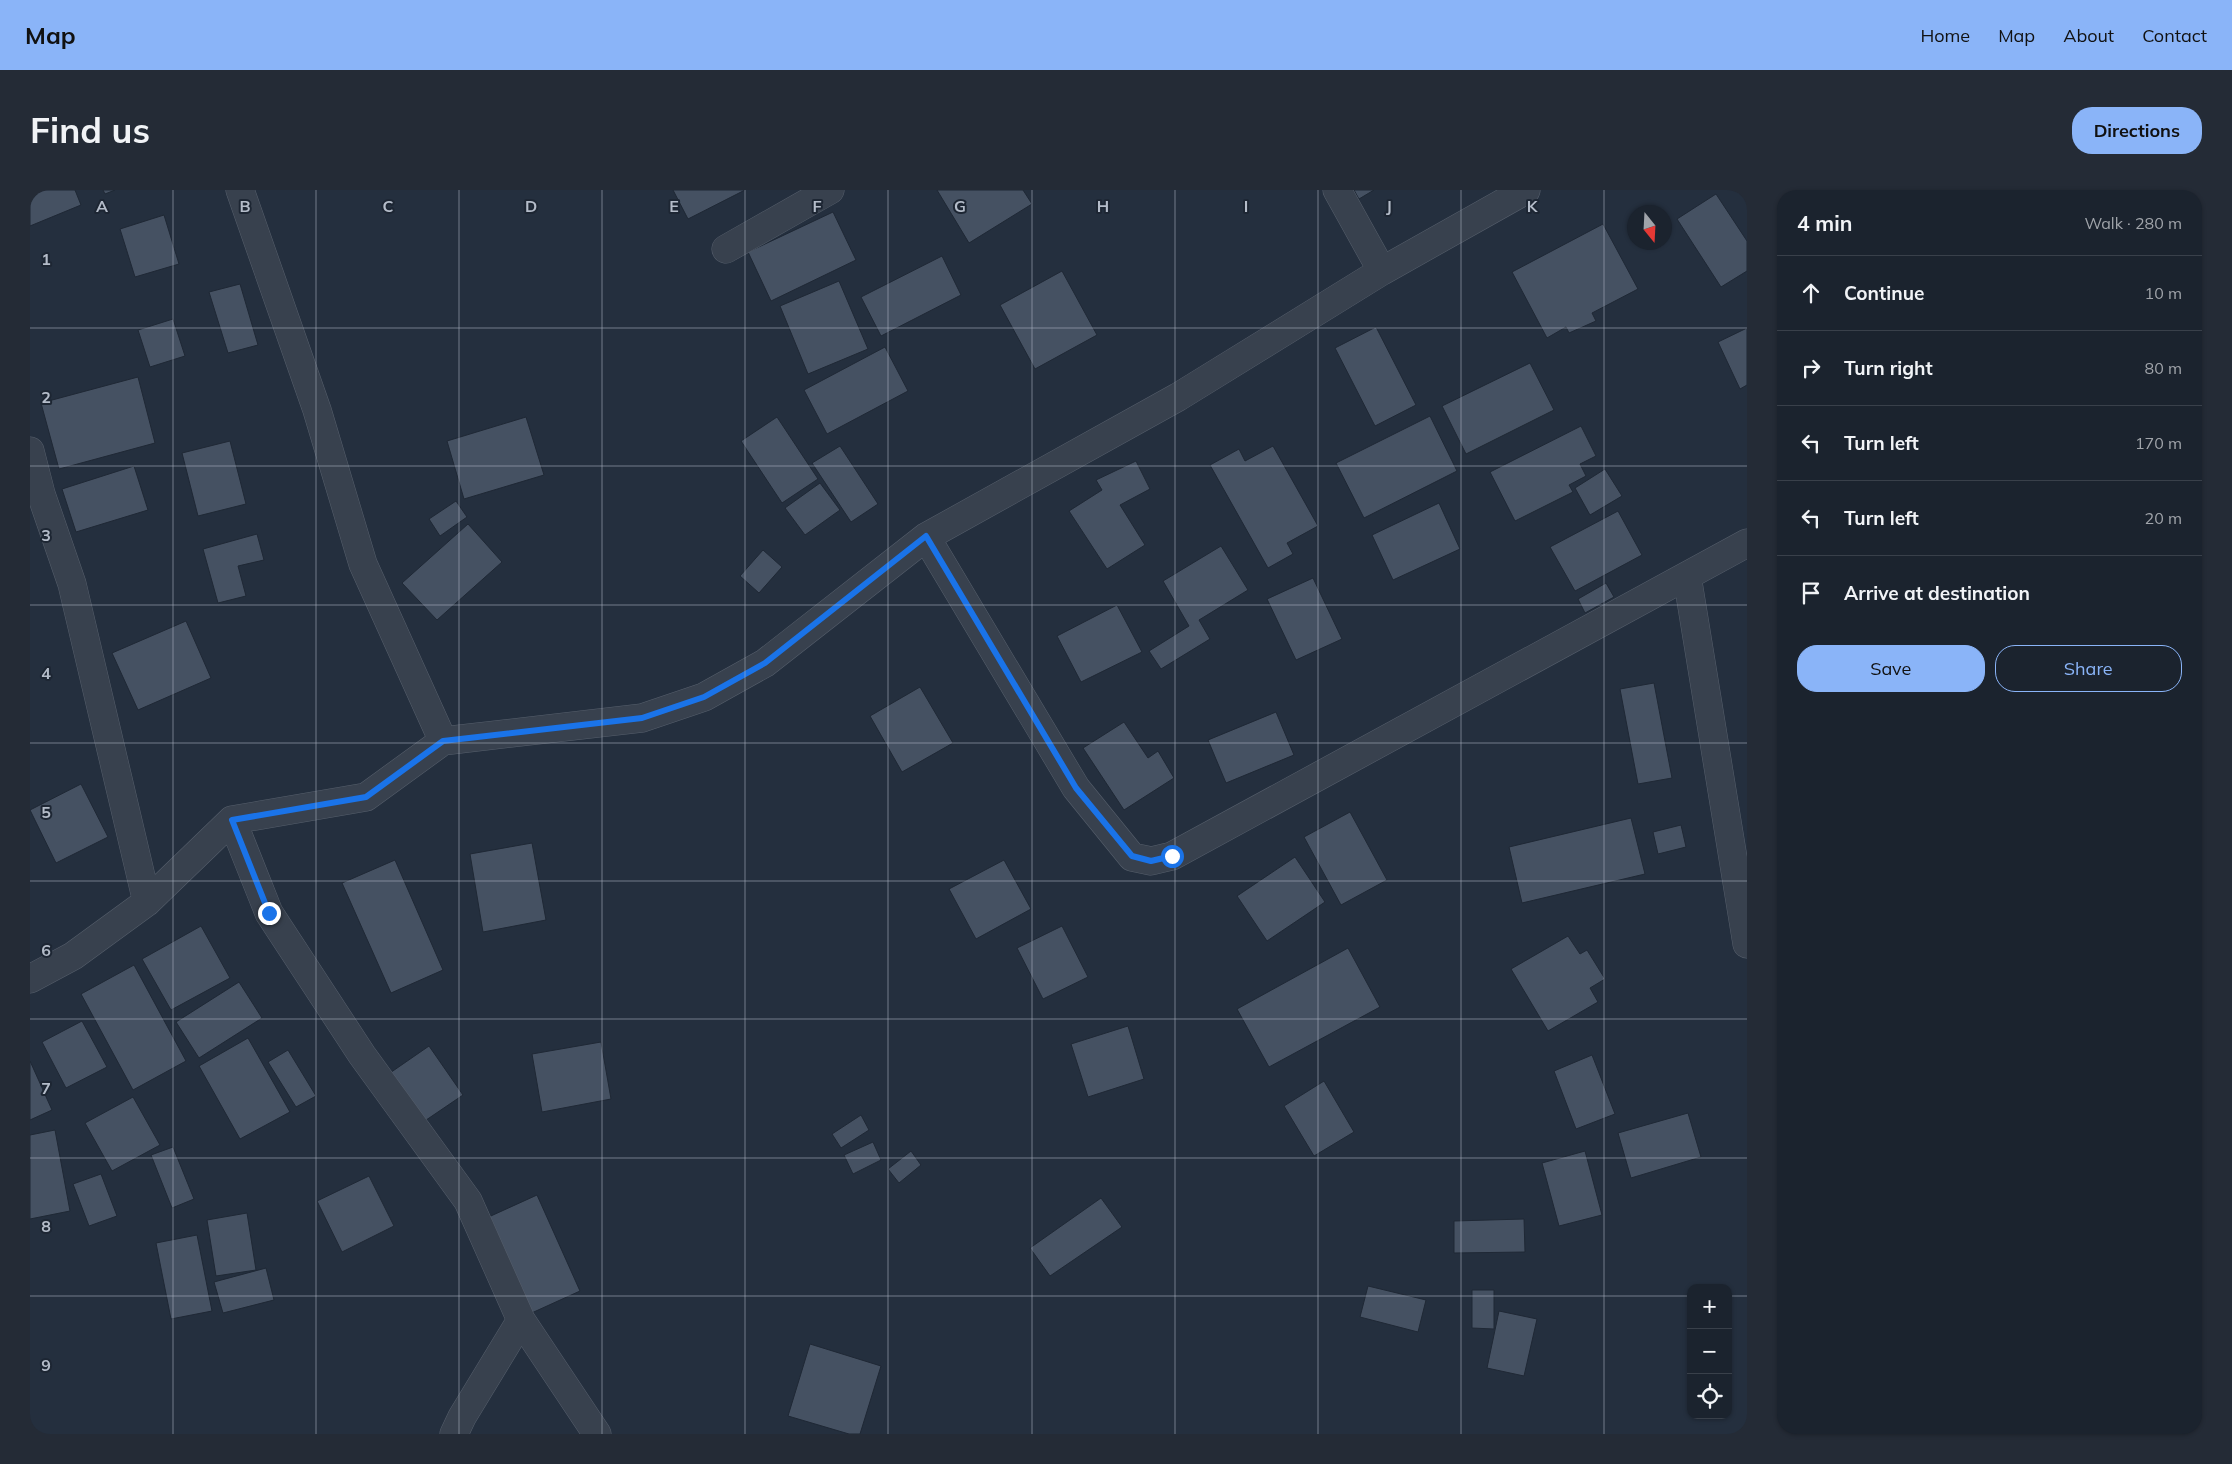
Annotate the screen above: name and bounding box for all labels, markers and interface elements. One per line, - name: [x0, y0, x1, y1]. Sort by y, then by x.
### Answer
- text: Map: [25, 20, 76, 50]
- text: Home: [1920, 24, 1970, 47]
- text: Map: [1998, 24, 2035, 47]
- text: About: [2063, 24, 2114, 47]
- text: Contact: [2142, 24, 2207, 47]
- button: Directions: [2072, 107, 2202, 154]
- text: Find us: [30, 108, 150, 152]
- text: A: [96, 196, 108, 216]
- text: B: [239, 196, 251, 216]
- text: C: [383, 196, 394, 216]
- text: D: [525, 196, 537, 216]
- text: E: [669, 196, 679, 216]
- text: F: [812, 196, 822, 216]
- text: G: [954, 196, 966, 216]
- text: H: [1097, 196, 1109, 216]
- text: I: [1244, 196, 1248, 216]
- text: J: [1386, 196, 1392, 216]
- text: K: [1527, 196, 1539, 216]
- north arrow: [1627, 205, 1672, 250]
- text: 4 min: [1797, 210, 1852, 236]
- text: Walk · 280 m: [2084, 213, 2182, 233]
- text: 1: [41, 249, 51, 269]
- icon: ahead: [1797, 279, 1825, 307]
- text: Continue: [1844, 281, 1924, 305]
- text: 10 m: [2145, 283, 2182, 303]
- icon: right: [1797, 354, 1825, 382]
- text: Turn right: [1844, 356, 1933, 380]
- text: 80 m: [2145, 358, 2182, 378]
- text: 2: [41, 387, 51, 407]
- icon: left: [1797, 429, 1825, 457]
- text: Turn left: [1844, 431, 1919, 455]
- text: 170 m: [2135, 433, 2182, 453]
- icon: left: [1797, 504, 1825, 532]
- text: Turn left: [1844, 506, 1919, 530]
- text: 20 m: [2145, 508, 2182, 528]
- text: 3: [41, 525, 51, 545]
- icon: arrive: [1797, 579, 1825, 607]
- text: Arrive at destination: [1844, 581, 2030, 605]
- button: Save: [1797, 645, 1985, 692]
- button: Share: [1995, 645, 2182, 692]
- text: 4: [41, 663, 51, 683]
- text: 5: [41, 802, 51, 822]
- route start: [1161, 845, 1184, 868]
- route end: [258, 902, 281, 925]
- text: 6: [41, 940, 51, 960]
- text: 7: [41, 1078, 51, 1098]
- text: 8: [41, 1216, 51, 1236]
- map controls: [1687, 1284, 1732, 1419]
- button: +: [1687, 1284, 1732, 1329]
- button: −: [1687, 1329, 1732, 1374]
- text: 9: [41, 1355, 51, 1375]
- button: locate: [1687, 1374, 1732, 1419]

